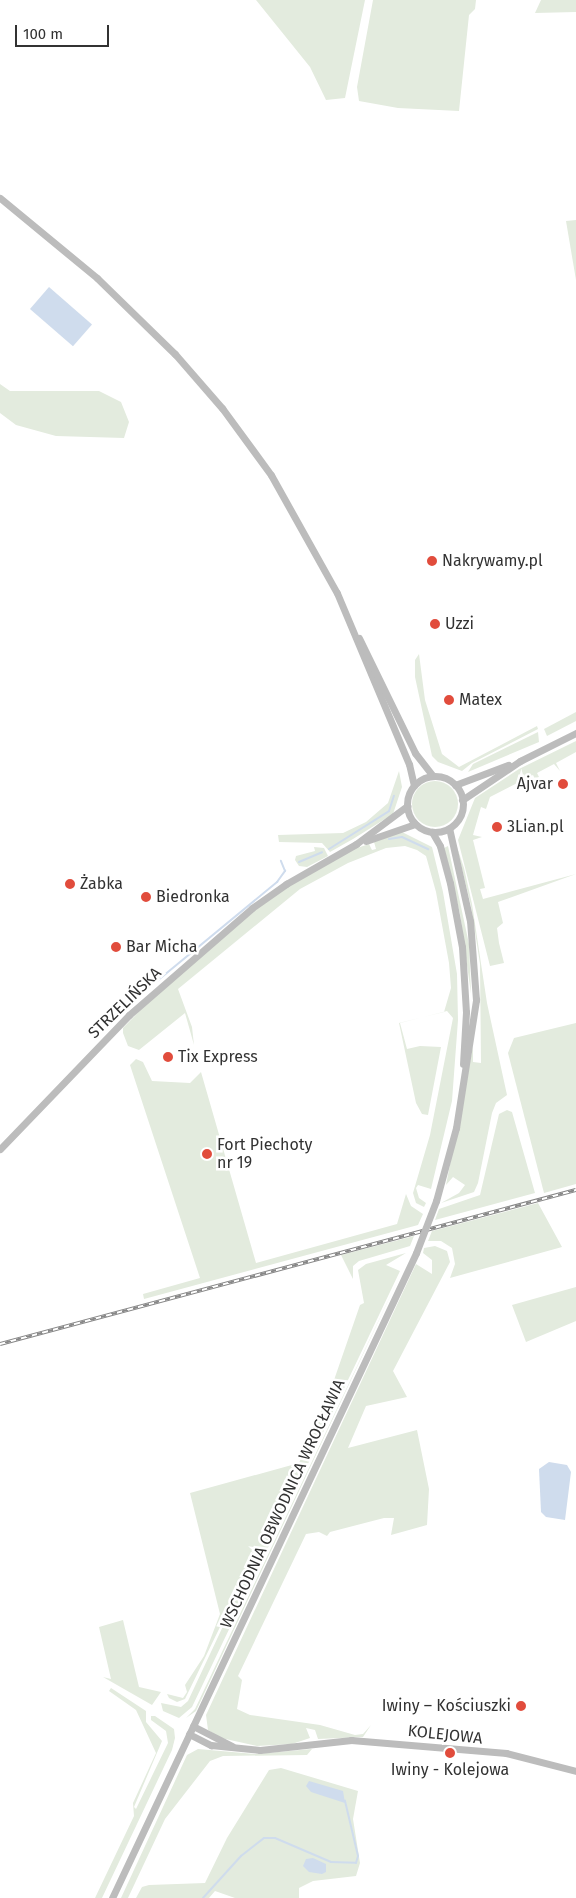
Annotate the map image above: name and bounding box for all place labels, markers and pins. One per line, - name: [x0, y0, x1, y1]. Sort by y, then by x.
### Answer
- place label: Nakrywamy.pl: [442, 551, 543, 571]
- marker: Nakrywamy.pl: [426, 555, 438, 567]
- place label: Uzzi: [445, 614, 474, 634]
- marker: Uzzi: [429, 618, 441, 630]
- place label: Matex: [459, 690, 502, 710]
- marker: Matex: [443, 694, 455, 706]
- place label: Ajvar: [517, 774, 553, 794]
- marker: Ajvar: [557, 778, 569, 790]
- place label: 3Lian.pl: [507, 817, 564, 837]
- marker: 3Lian.pl: [491, 821, 503, 833]
- place label: Żabka: [80, 874, 123, 894]
- marker: Żabka: [64, 878, 76, 890]
- place label: Biedronka: [156, 887, 230, 907]
- marker: Biedronka: [140, 891, 152, 903]
- place label: Bar Micha: [126, 937, 198, 957]
- marker: Bar Micha: [110, 941, 122, 953]
- place label: Tix Express: [178, 1047, 258, 1067]
- marker: Tix Express: [162, 1051, 174, 1063]
- place label: Fort Piechoty nr 19: [217, 1135, 312, 1173]
- marker: Fort Piechoty nr 19: [201, 1148, 213, 1160]
- place label: Iwiny – Kościuszki: [382, 1696, 511, 1716]
- marker: Iwiny – Kościuszki: [515, 1700, 527, 1712]
- marker: Iwiny - Kolejowa: [444, 1747, 456, 1759]
- place label: Iwiny - Kolejowa: [391, 1760, 509, 1780]

